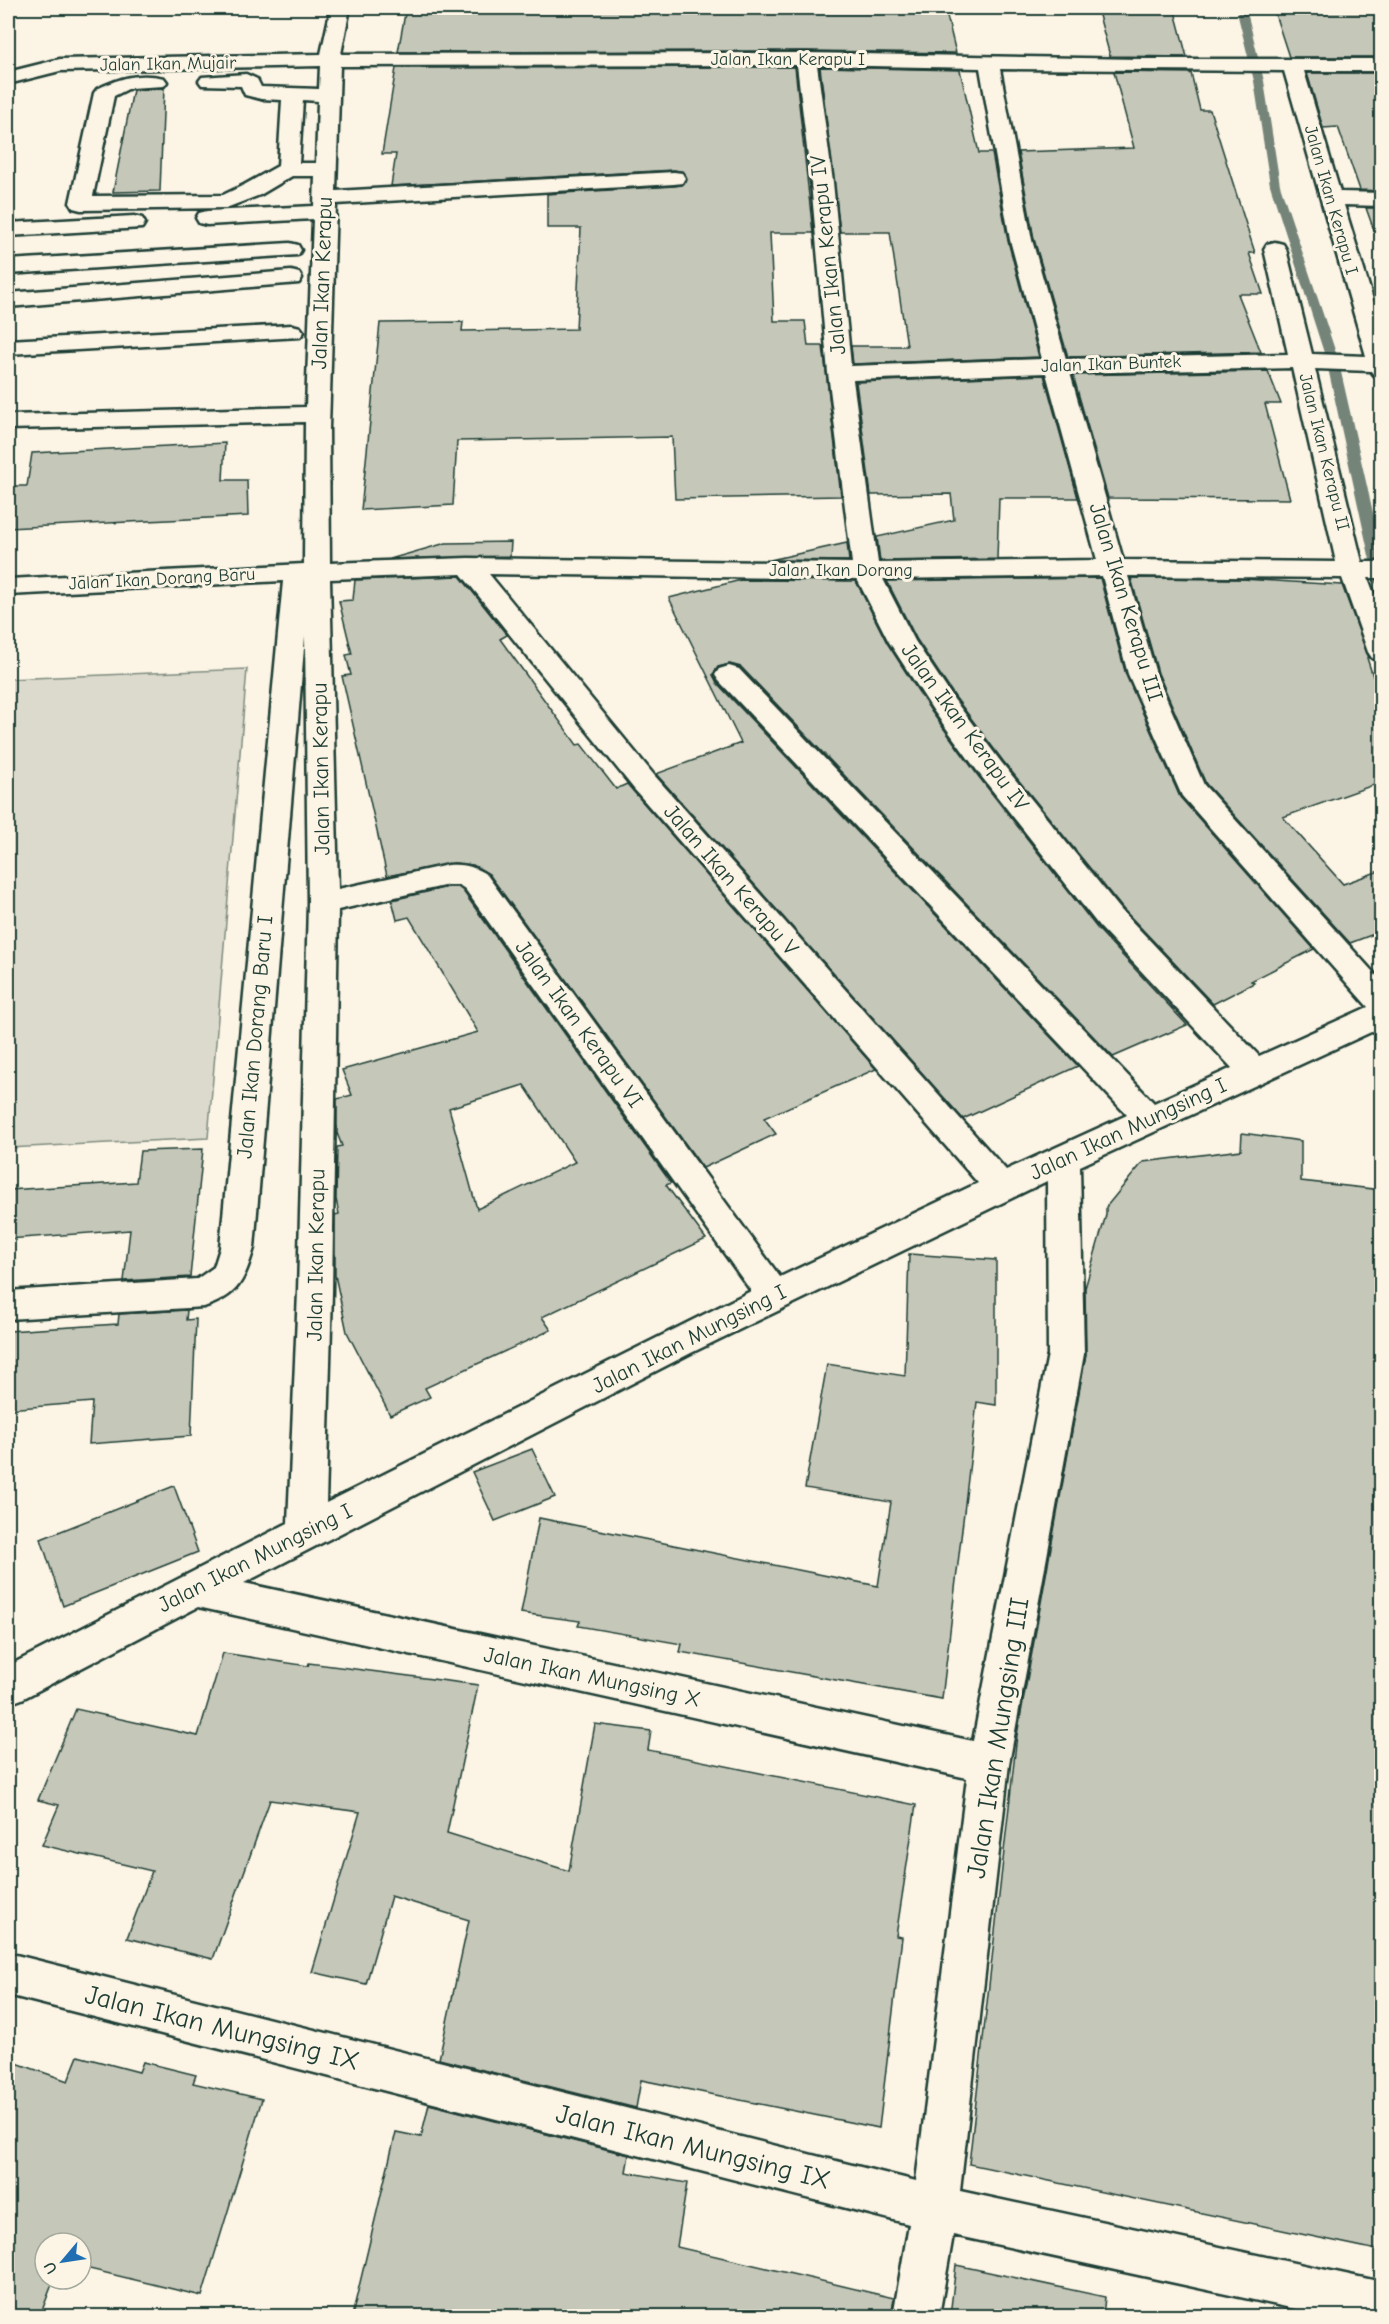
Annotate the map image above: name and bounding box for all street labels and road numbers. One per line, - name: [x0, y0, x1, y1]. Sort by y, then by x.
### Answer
- street label: Jalan Ikan Kerapu I: [711, 49, 865, 70]
- street label: Jalan Ikan Mujair: [100, 52, 237, 76]
- street label: Jalan Ikan Kerapu I: [1300, 123, 1362, 277]
- street label: Jalan Ikan Kerapu IV: [805, 154, 851, 356]
- street label: Jalan Ikan Kerapu: [306, 196, 338, 370]
- street label: Jalan Ikan Buntek: [1041, 351, 1182, 377]
- street label: Jalan Ikan Kerapu II: [1294, 371, 1354, 533]
- street label: Jalan Ikan Kerapu III: [1083, 500, 1169, 704]
- street label: Jalan Ikan Dorang: [769, 560, 913, 581]
- street label: Jalan Ikan Dorang Baru: [68, 564, 256, 594]
- street label: Jalan Ikan Kerapu IV: [896, 638, 1035, 816]
- street label: Jalan Ikan Kerapu: [306, 682, 336, 856]
- street label: Jalan Ikan Kerapu V: [658, 799, 804, 961]
- street label: Jalan Ikan Dorang Baru I: [231, 914, 279, 1160]
- street label: Jalan Ikan Kerapu VI: [510, 935, 648, 1113]
- street label: Jalan Ikan Mungsing I: [1025, 1072, 1231, 1186]
- street label: Jalan Ikan Kerapu: [301, 1168, 331, 1342]
- street label: Jalan Ikan Mungsing I: [588, 1279, 790, 1399]
- street label: Jalan Ikan Mungsing I: [154, 1498, 356, 1618]
- street label: Jalan Ikan Mungsing III: [960, 1595, 1036, 1881]
- street label: Jalan Ikan Mungsing X: [481, 1641, 703, 1713]
- street label: Jalan Ikan Mungsing IX: [82, 1979, 362, 2077]
- street label: Jalan Ikan Mungsing IX: [553, 2098, 833, 2196]

